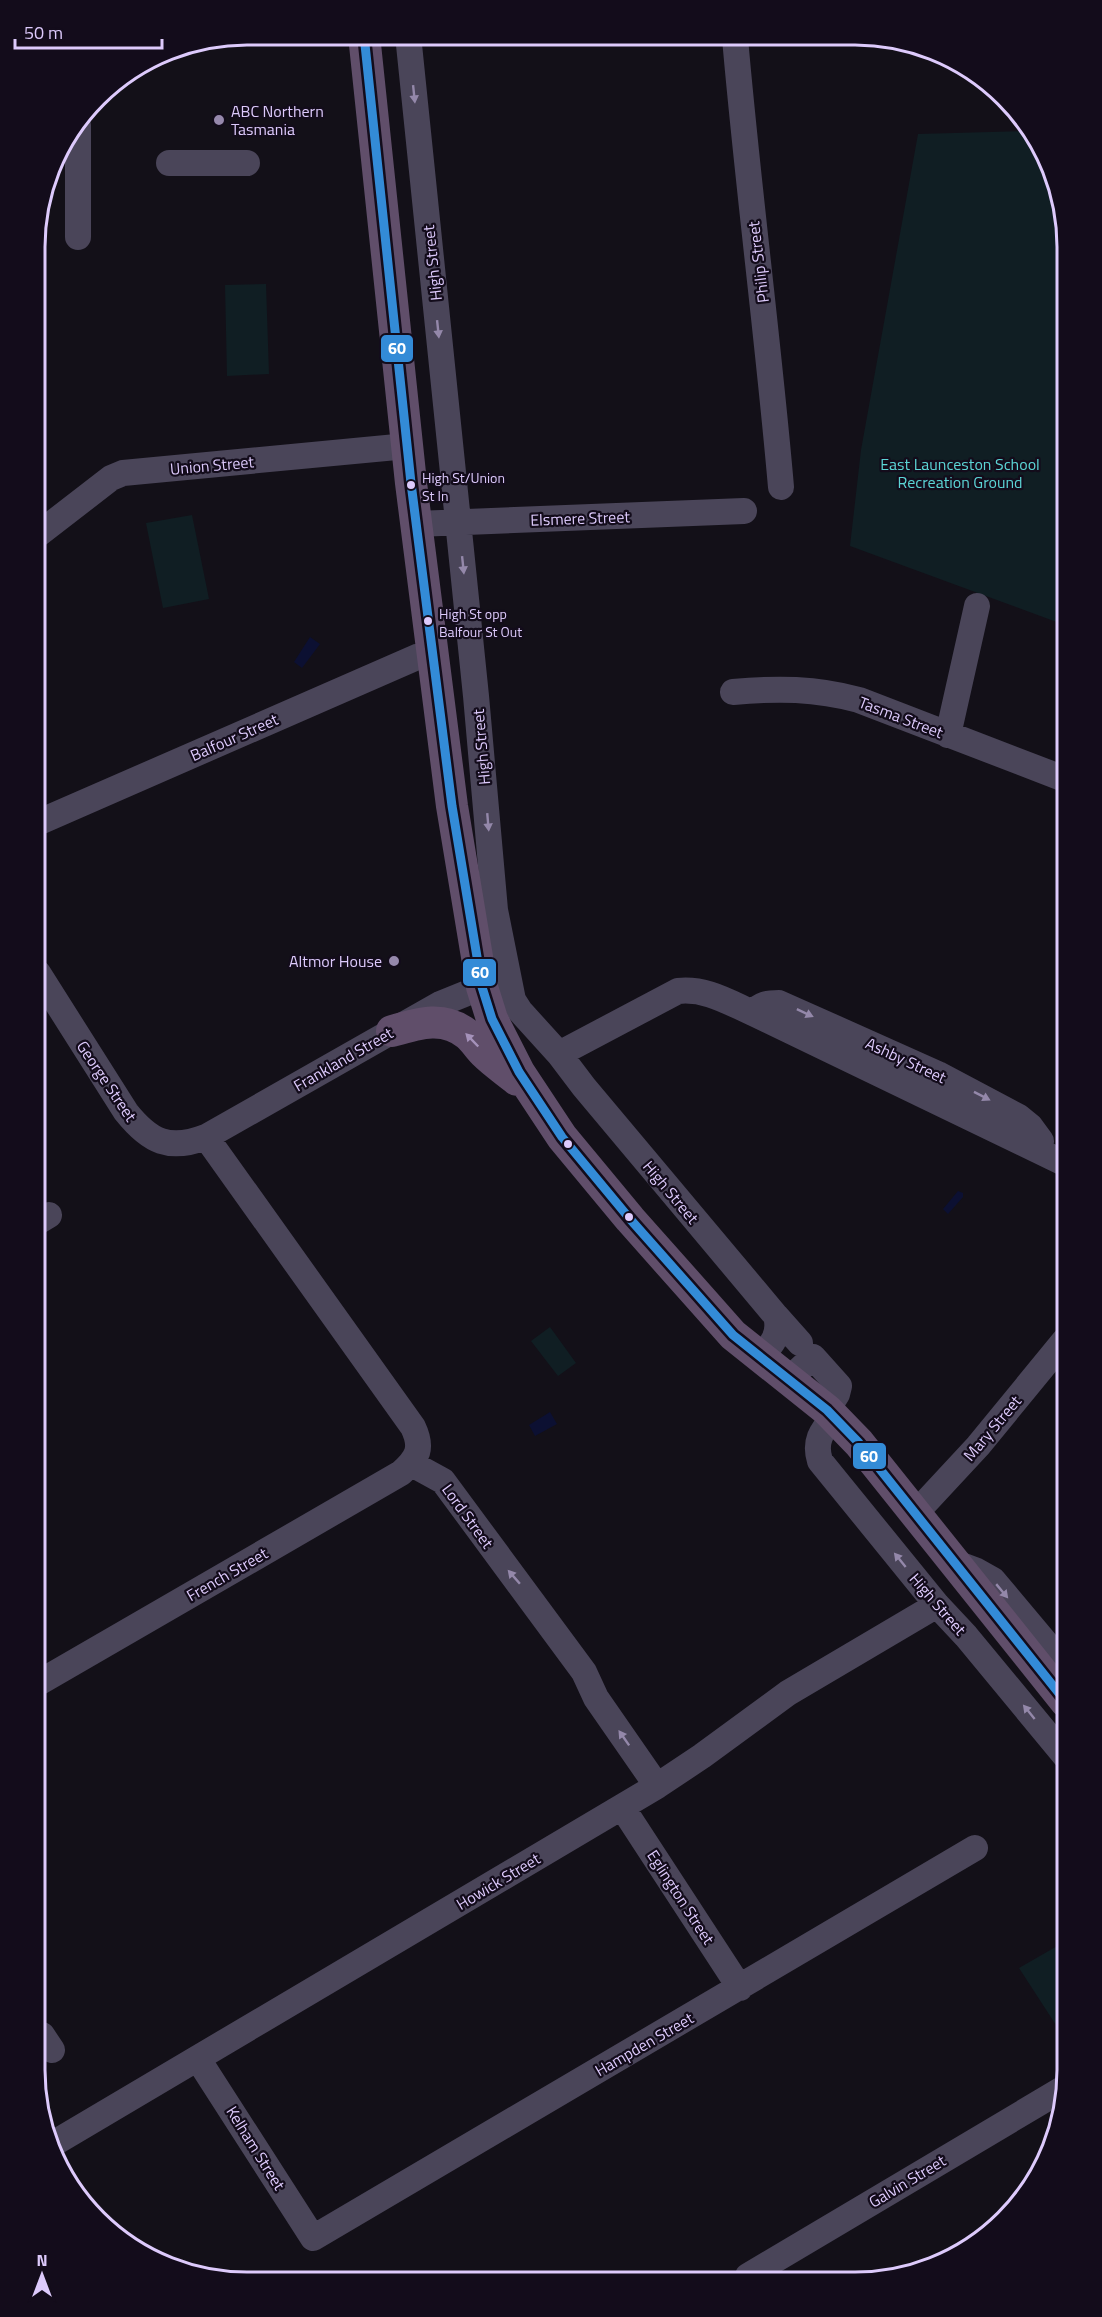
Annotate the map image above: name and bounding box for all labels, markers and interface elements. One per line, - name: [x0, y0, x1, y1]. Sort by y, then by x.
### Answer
- scale bar: [15, 12, 162, 50]
- text: 50 m: [24, 19, 63, 46]
- one-way arrow: [409, 84, 419, 103]
- place label: ABC Northern Tasmania: [231, 99, 324, 141]
- marker: ABC Northern Tasmania: [212, 113, 226, 127]
- street label: Philip Street: [741, 219, 775, 304]
- street label: High Street: [416, 224, 448, 302]
- one-way arrow: [434, 320, 443, 339]
- line badge: 60: [380, 334, 414, 363]
- text: 60: [388, 336, 406, 360]
- street label: Union Street: [169, 449, 255, 481]
- park label: East Launceston School Recreation Ground: [880, 452, 1040, 494]
- place label: High St/Union St In: [422, 467, 505, 506]
- marker: High St/Union St In: [405, 479, 417, 491]
- street label: Elsmere Street: [530, 504, 631, 532]
- one-way arrow: [458, 556, 468, 575]
- place label: High St opp Balfour St Out: [439, 603, 522, 642]
- marker: High St opp Balfour St Out: [422, 615, 434, 627]
- street label: Tasma Street: [855, 690, 947, 744]
- street label: Balfour Street: [186, 707, 282, 767]
- street label: High Street: [466, 708, 496, 786]
- one-way arrow: [483, 813, 493, 832]
- place label: Altmor House: [289, 949, 382, 973]
- marker: Altmor House: [387, 954, 401, 968]
- line badge: 60: [462, 958, 497, 987]
- text: 60: [471, 960, 489, 984]
- one-way arrow: [797, 1009, 814, 1018]
- street label: Frankland Street: [289, 1021, 398, 1097]
- street label: Ashby Street: [862, 1031, 951, 1089]
- one-way arrow: [465, 1032, 479, 1047]
- street label: George Street: [71, 1036, 143, 1127]
- one-way arrow: [973, 1091, 991, 1101]
- unlabelled marker: [562, 1138, 574, 1150]
- street label: High Street: [637, 1155, 705, 1229]
- unlabelled marker: [623, 1211, 635, 1223]
- street label: Mary Street: [957, 1390, 1027, 1466]
- line badge: 60: [852, 1442, 887, 1470]
- text: 60: [860, 1444, 878, 1468]
- street label: Lord Street: [436, 1479, 500, 1554]
- street label: French Street: [182, 1541, 273, 1607]
- one-way arrow: [893, 1552, 906, 1568]
- street label: High Street: [904, 1567, 972, 1641]
- one-way arrow: [508, 1570, 521, 1585]
- one-way arrow: [995, 1583, 1008, 1598]
- one-way arrow: [1022, 1704, 1035, 1720]
- one-way arrow: [618, 1730, 630, 1746]
- street label: Eglington Street: [641, 1845, 721, 1949]
- street label: Howick Street: [451, 1846, 545, 1916]
- street label: Hampden Street: [590, 2006, 698, 2082]
- street label: Kelham Street: [221, 2101, 292, 2195]
- street label: Galvin Street: [864, 2148, 950, 2213]
- north arrow: [12, 2245, 72, 2305]
- text: N: [36, 2248, 48, 2272]

